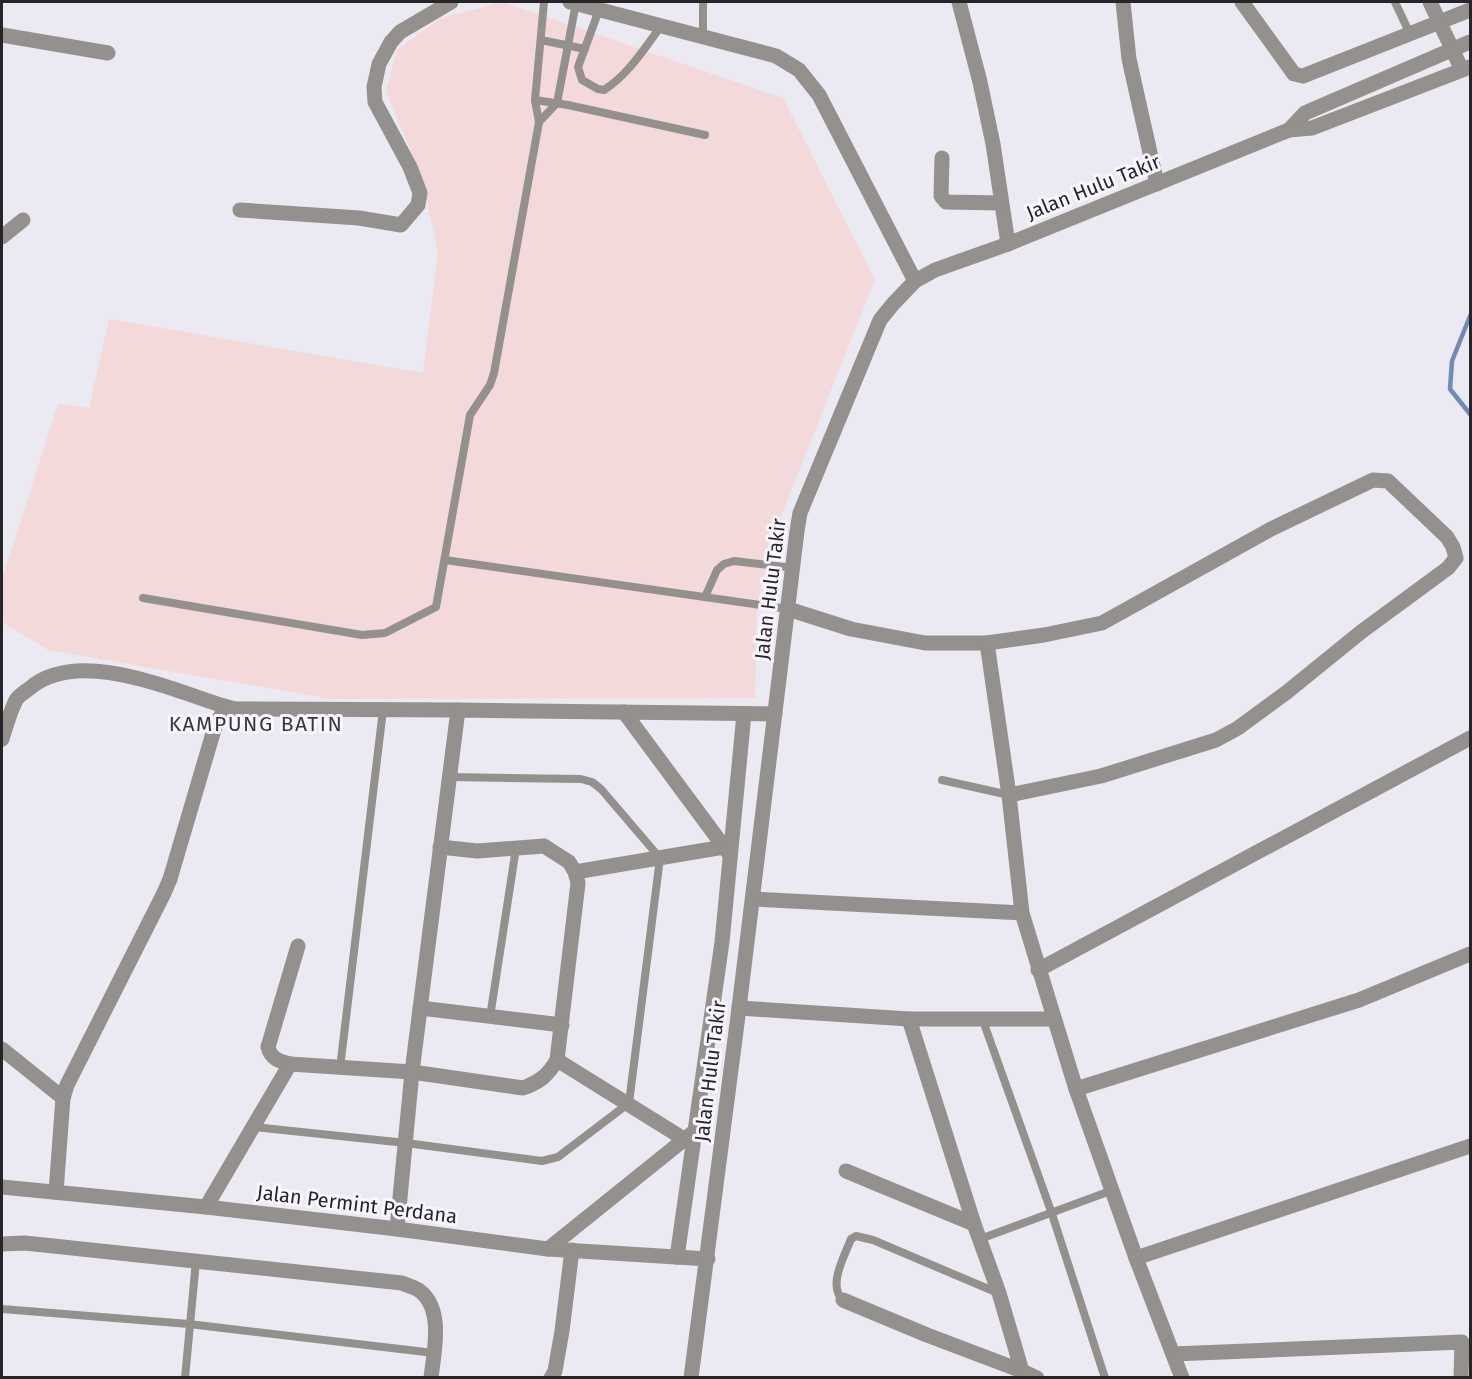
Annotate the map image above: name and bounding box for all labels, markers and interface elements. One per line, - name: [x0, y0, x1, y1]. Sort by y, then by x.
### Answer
- street label: Jalan Hulu Takir: [1023, 149, 1164, 225]
- street label: Jalan Hulu Takir: [749, 517, 791, 661]
- district label: KAMPUNG BATIN: [169, 711, 343, 737]
- street label: Jalan Hulu Takir: [689, 999, 731, 1143]
- street label: Jalan Permint Perdana: [255, 1180, 459, 1228]

